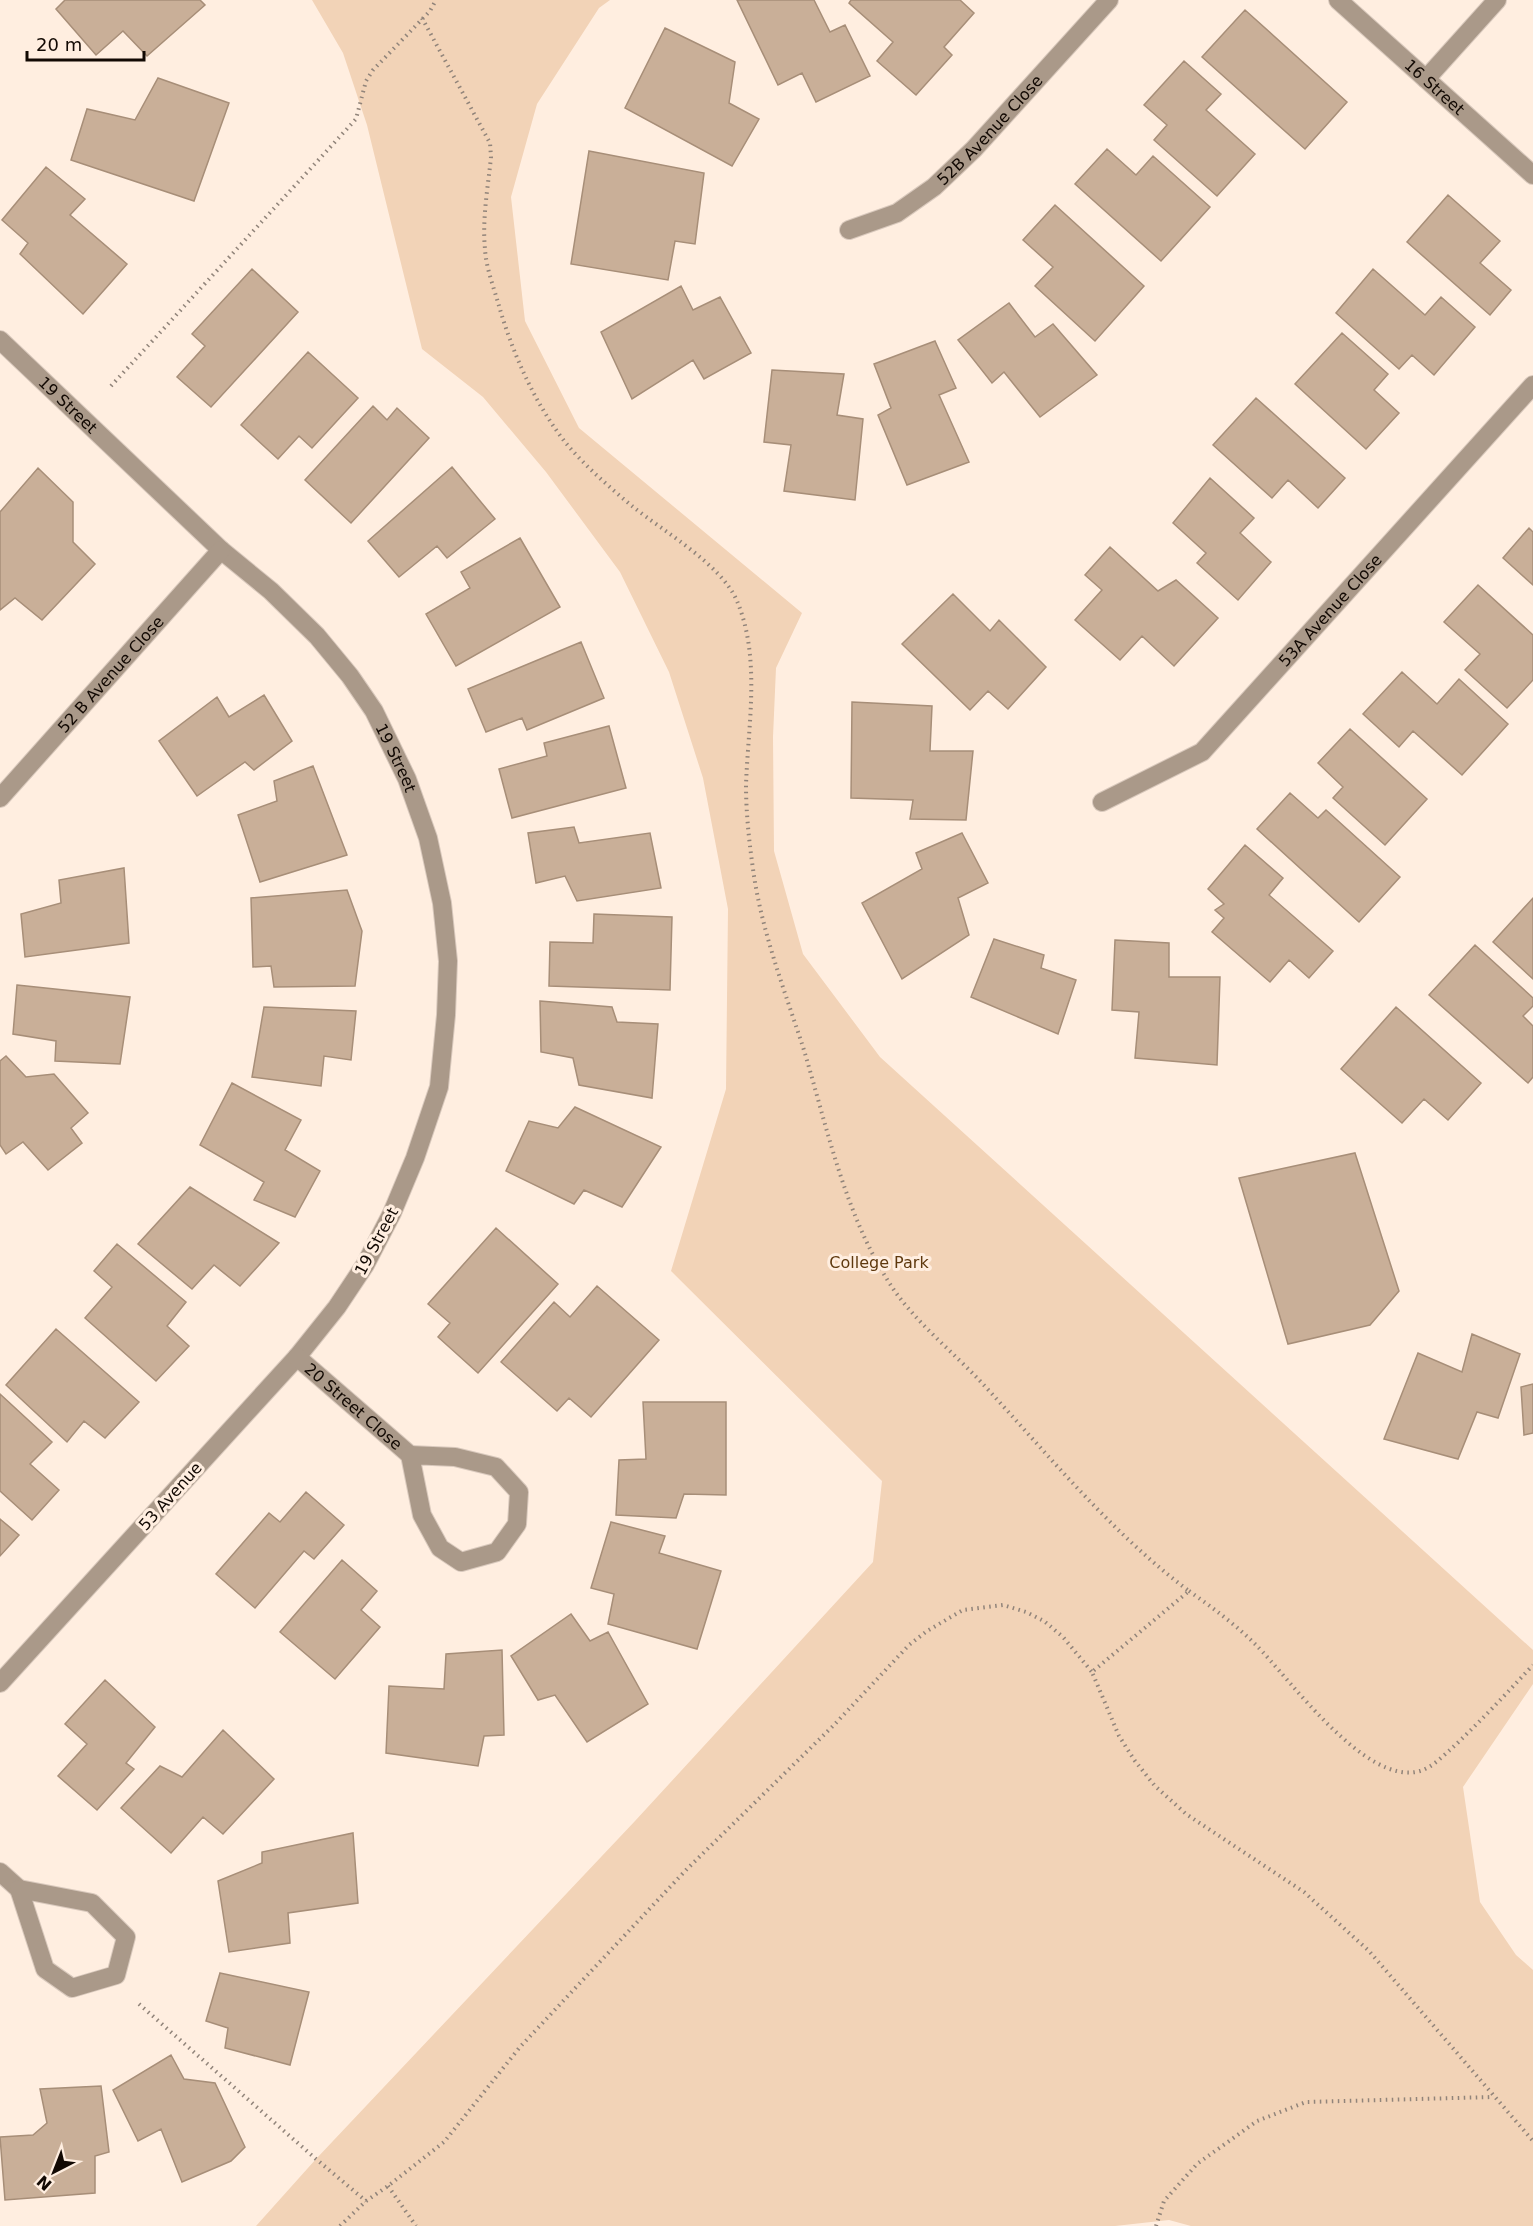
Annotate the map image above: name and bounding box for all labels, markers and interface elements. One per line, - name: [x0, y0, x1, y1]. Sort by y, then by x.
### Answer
- scale bar: [27, 24, 144, 62]
- text: 20 m: [36, 34, 82, 55]
- street label: 16 Street: [1400, 55, 1468, 119]
- street label: 52B Avenue Close: [933, 71, 1047, 189]
- street label: 19 Street: [34, 373, 101, 438]
- street label: 53A Avenue Close: [1275, 550, 1386, 670]
- street label: 52 B Avenue Close: [54, 612, 168, 737]
- street label: 19 Street: [371, 720, 420, 795]
- street label: 19 Street: [351, 1204, 402, 1278]
- park label: College Park: [829, 1253, 929, 1272]
- street label: 20 Street Close: [301, 1359, 406, 1454]
- street label: 53 Avenue: [135, 1458, 206, 1534]
- north arrow: [24, 2142, 84, 2202]
- text: N: [33, 2171, 56, 2194]

